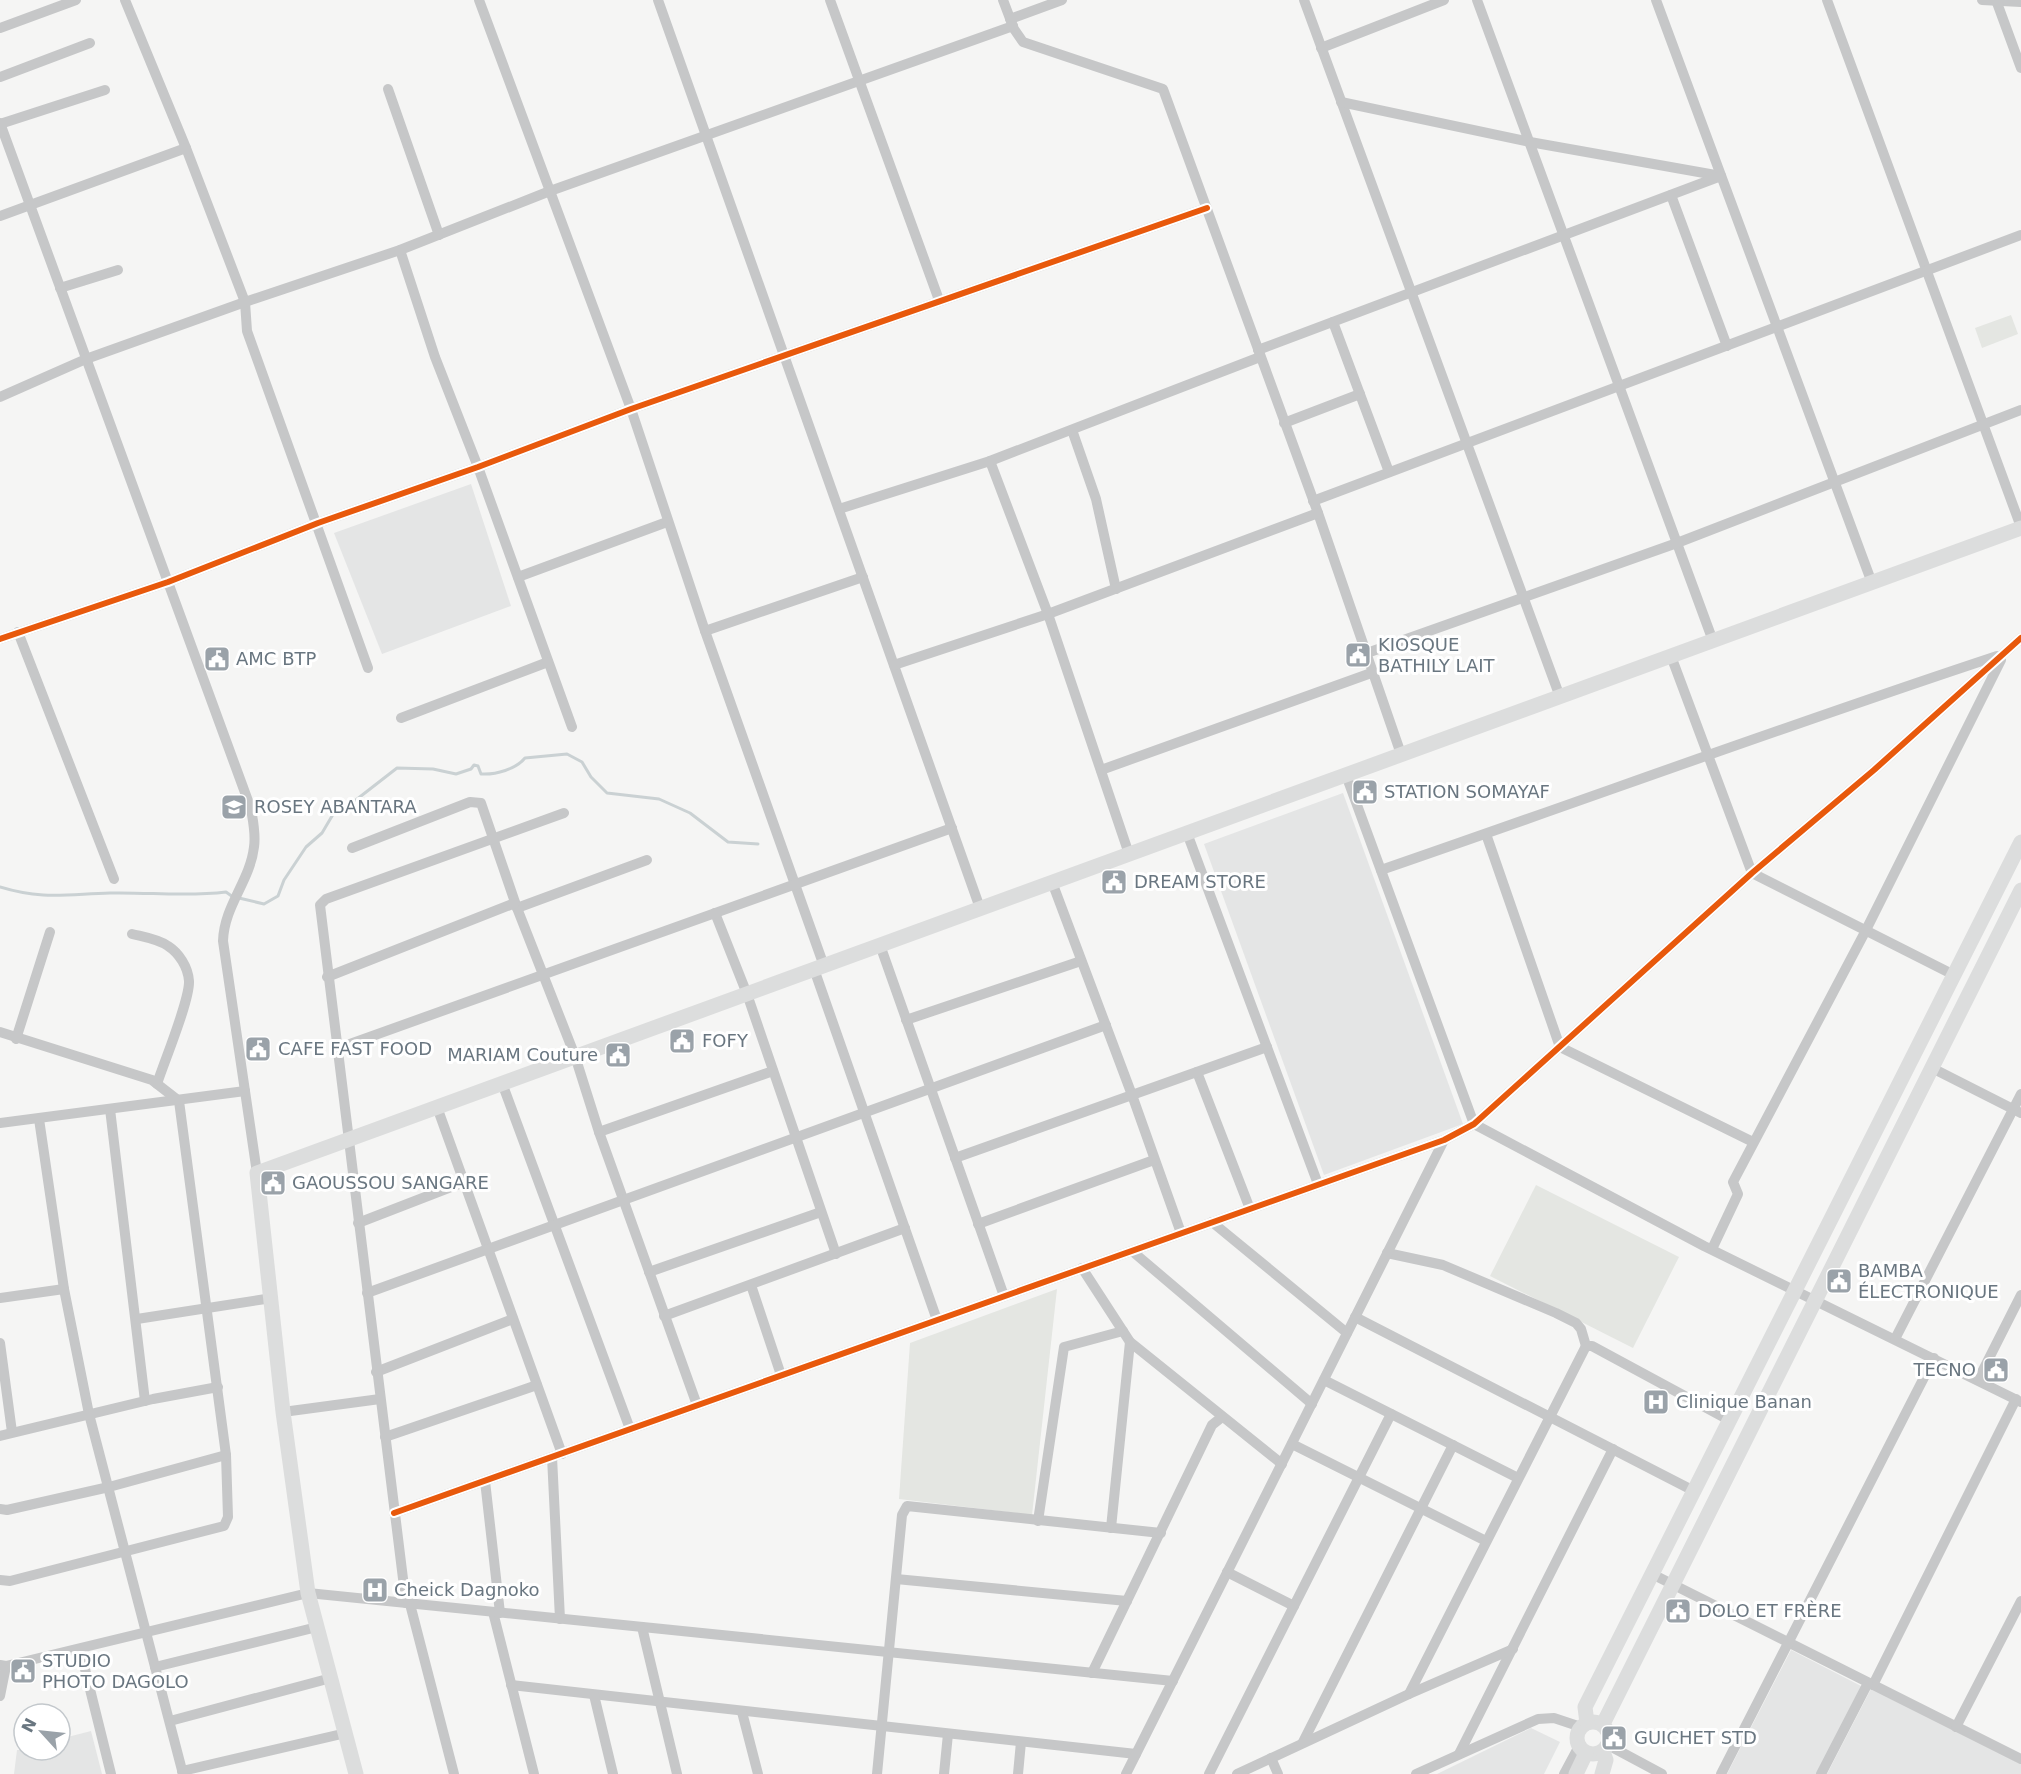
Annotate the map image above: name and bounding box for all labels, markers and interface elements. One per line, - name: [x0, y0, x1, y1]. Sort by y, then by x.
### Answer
- place label: KIOSQUE BATHILY LAIT: [1378, 634, 1496, 676]
- public building icon: KIOSQUE BATHILY LAIT: [1343, 640, 1373, 670]
- public building icon: AMC BTP: [202, 644, 232, 674]
- place label: AMC BTP: [236, 648, 316, 669]
- public building icon: STATION SOMAYAF: [1350, 777, 1380, 807]
- place label: STATION SOMAYAF: [1384, 781, 1550, 802]
- school or university icon: ROSEY ABANTARA: [219, 792, 249, 822]
- place label: ROSEY ABANTARA: [254, 796, 417, 817]
- public building icon: DREAM STORE: [1099, 867, 1129, 897]
- place label: DREAM STORE: [1134, 871, 1266, 892]
- public building icon: FOFY: [667, 1026, 697, 1056]
- place label: FOFY: [702, 1030, 749, 1051]
- public building icon: CAFE FAST FOOD: [243, 1034, 273, 1064]
- place label: CAFE FAST FOOD: [278, 1038, 432, 1059]
- public building icon: MARIAM Couture: [603, 1040, 633, 1070]
- place label: MARIAM Couture: [447, 1044, 598, 1065]
- public building icon: GAOUSSOU SANGARE: [258, 1168, 288, 1198]
- place label: GAOUSSOU SANGARE: [292, 1172, 489, 1193]
- place label: BAMBA ÉLECTRONIQUE: [1858, 1260, 1999, 1302]
- public building icon: BAMBA ÉLECTRONIQUE: [1824, 1266, 1854, 1296]
- public building icon: TECNO: [1981, 1355, 2011, 1385]
- place label: TECNO: [1912, 1359, 1976, 1380]
- hospital icon: Clinique Banan: [1641, 1387, 1671, 1417]
- place label: Clinique Banan: [1676, 1391, 1812, 1412]
- hospital icon: Cheick Dagnoko: [360, 1575, 390, 1605]
- place label: Cheick Dagnoko: [394, 1579, 540, 1600]
- public building icon: DOLO ET FRÈRE: [1663, 1596, 1693, 1626]
- place label: DOLO ET FRÈRE: [1698, 1600, 1842, 1621]
- place label: STUDIO PHOTO DAGOLO: [42, 1650, 189, 1692]
- public building icon: STUDIO PHOTO DAGOLO: [8, 1656, 38, 1686]
- north arrow: [12, 1702, 72, 1762]
- text: N: [18, 1715, 41, 1736]
- public building icon: GUICHET STD: [1599, 1723, 1629, 1753]
- place label: GUICHET STD: [1634, 1727, 1757, 1748]

